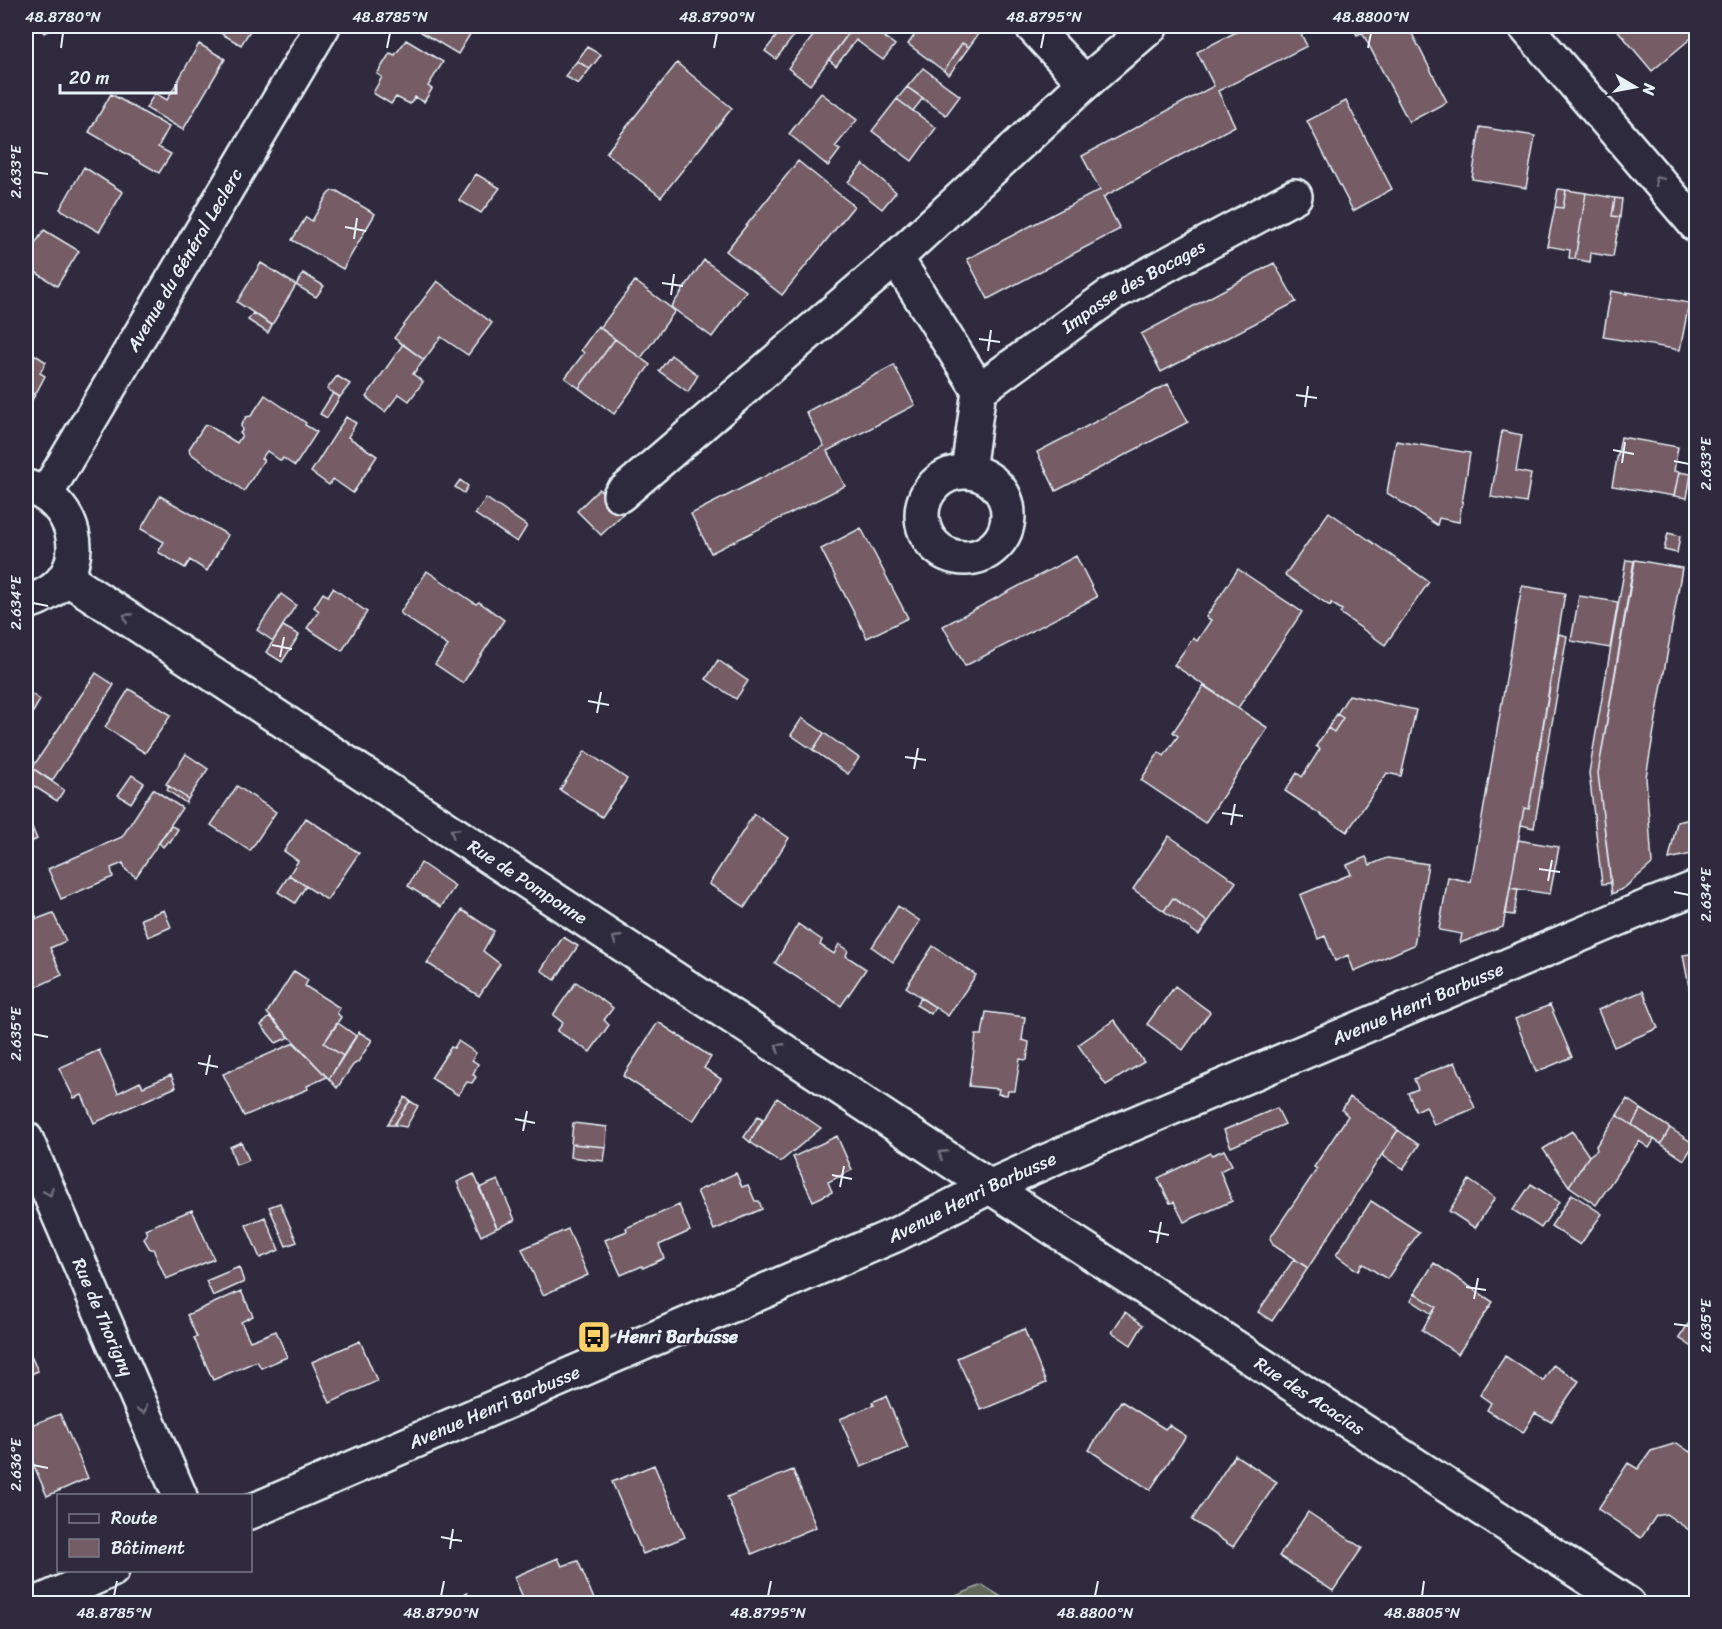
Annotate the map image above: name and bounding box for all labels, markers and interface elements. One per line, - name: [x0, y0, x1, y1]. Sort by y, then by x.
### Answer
- text: 48.8780°N: [25, 4, 102, 30]
- text: 48.8785°N: [352, 4, 428, 30]
- text: 48.8790°N: [679, 4, 756, 30]
- text: 48.8795°N: [1006, 4, 1082, 30]
- text: 48.8800°N: [1333, 4, 1410, 30]
- scale bar: [60, 57, 176, 95]
- north arrow: [1605, 57, 1665, 117]
- text: 20 m: [69, 62, 109, 94]
- text: N: [1634, 81, 1665, 98]
- text: 2.633°E: [3, 144, 29, 198]
- street label: Avenue du Général Leclerc: [117, 162, 251, 359]
- one-way arrow: [1655, 176, 1666, 187]
- street label: Impasse des Bocages: [1054, 231, 1211, 342]
- text: 2.633°E: [1693, 436, 1719, 490]
- text: 2.634°E: [3, 574, 29, 630]
- one-way arrow: [122, 614, 133, 625]
- one-way arrow: [449, 828, 460, 839]
- street label: Rue de Pomponne: [461, 831, 594, 933]
- text: 2.634°E: [1693, 866, 1719, 922]
- one-way arrow: [612, 936, 623, 947]
- street label: Avenue Henri Barbusse: [1326, 953, 1509, 1055]
- text: 2.635°E: [3, 1005, 29, 1061]
- one-way arrow: [775, 1042, 785, 1054]
- street label: Avenue Henri Barbusse: [882, 1143, 1062, 1252]
- one-way arrow: [938, 1150, 949, 1161]
- one-way arrow: [42, 1186, 54, 1197]
- street label: Rue de Thorigny: [63, 1253, 143, 1382]
- text: 2.635°E: [1693, 1297, 1719, 1353]
- bus stop icon: Henri Barbusse: [576, 1319, 612, 1355]
- place label: Henri Barbusse: [616, 1321, 739, 1353]
- street label: Rue des Acacias: [1248, 1348, 1372, 1444]
- street label: Avenue Henri Barbusse: [403, 1356, 585, 1458]
- one-way arrow: [136, 1403, 148, 1414]
- text: 2.636°E: [3, 1437, 29, 1492]
- legend: [57, 1494, 252, 1572]
- text: Route: [111, 1502, 158, 1534]
- text: Bâtiment: [111, 1532, 185, 1564]
- text: 48.8785°N: [76, 1600, 152, 1626]
- text: 48.8790°N: [403, 1600, 480, 1626]
- text: 48.8795°N: [730, 1600, 806, 1626]
- text: 48.8800°N: [1057, 1600, 1134, 1626]
- text: 48.8805°N: [1384, 1600, 1461, 1626]

